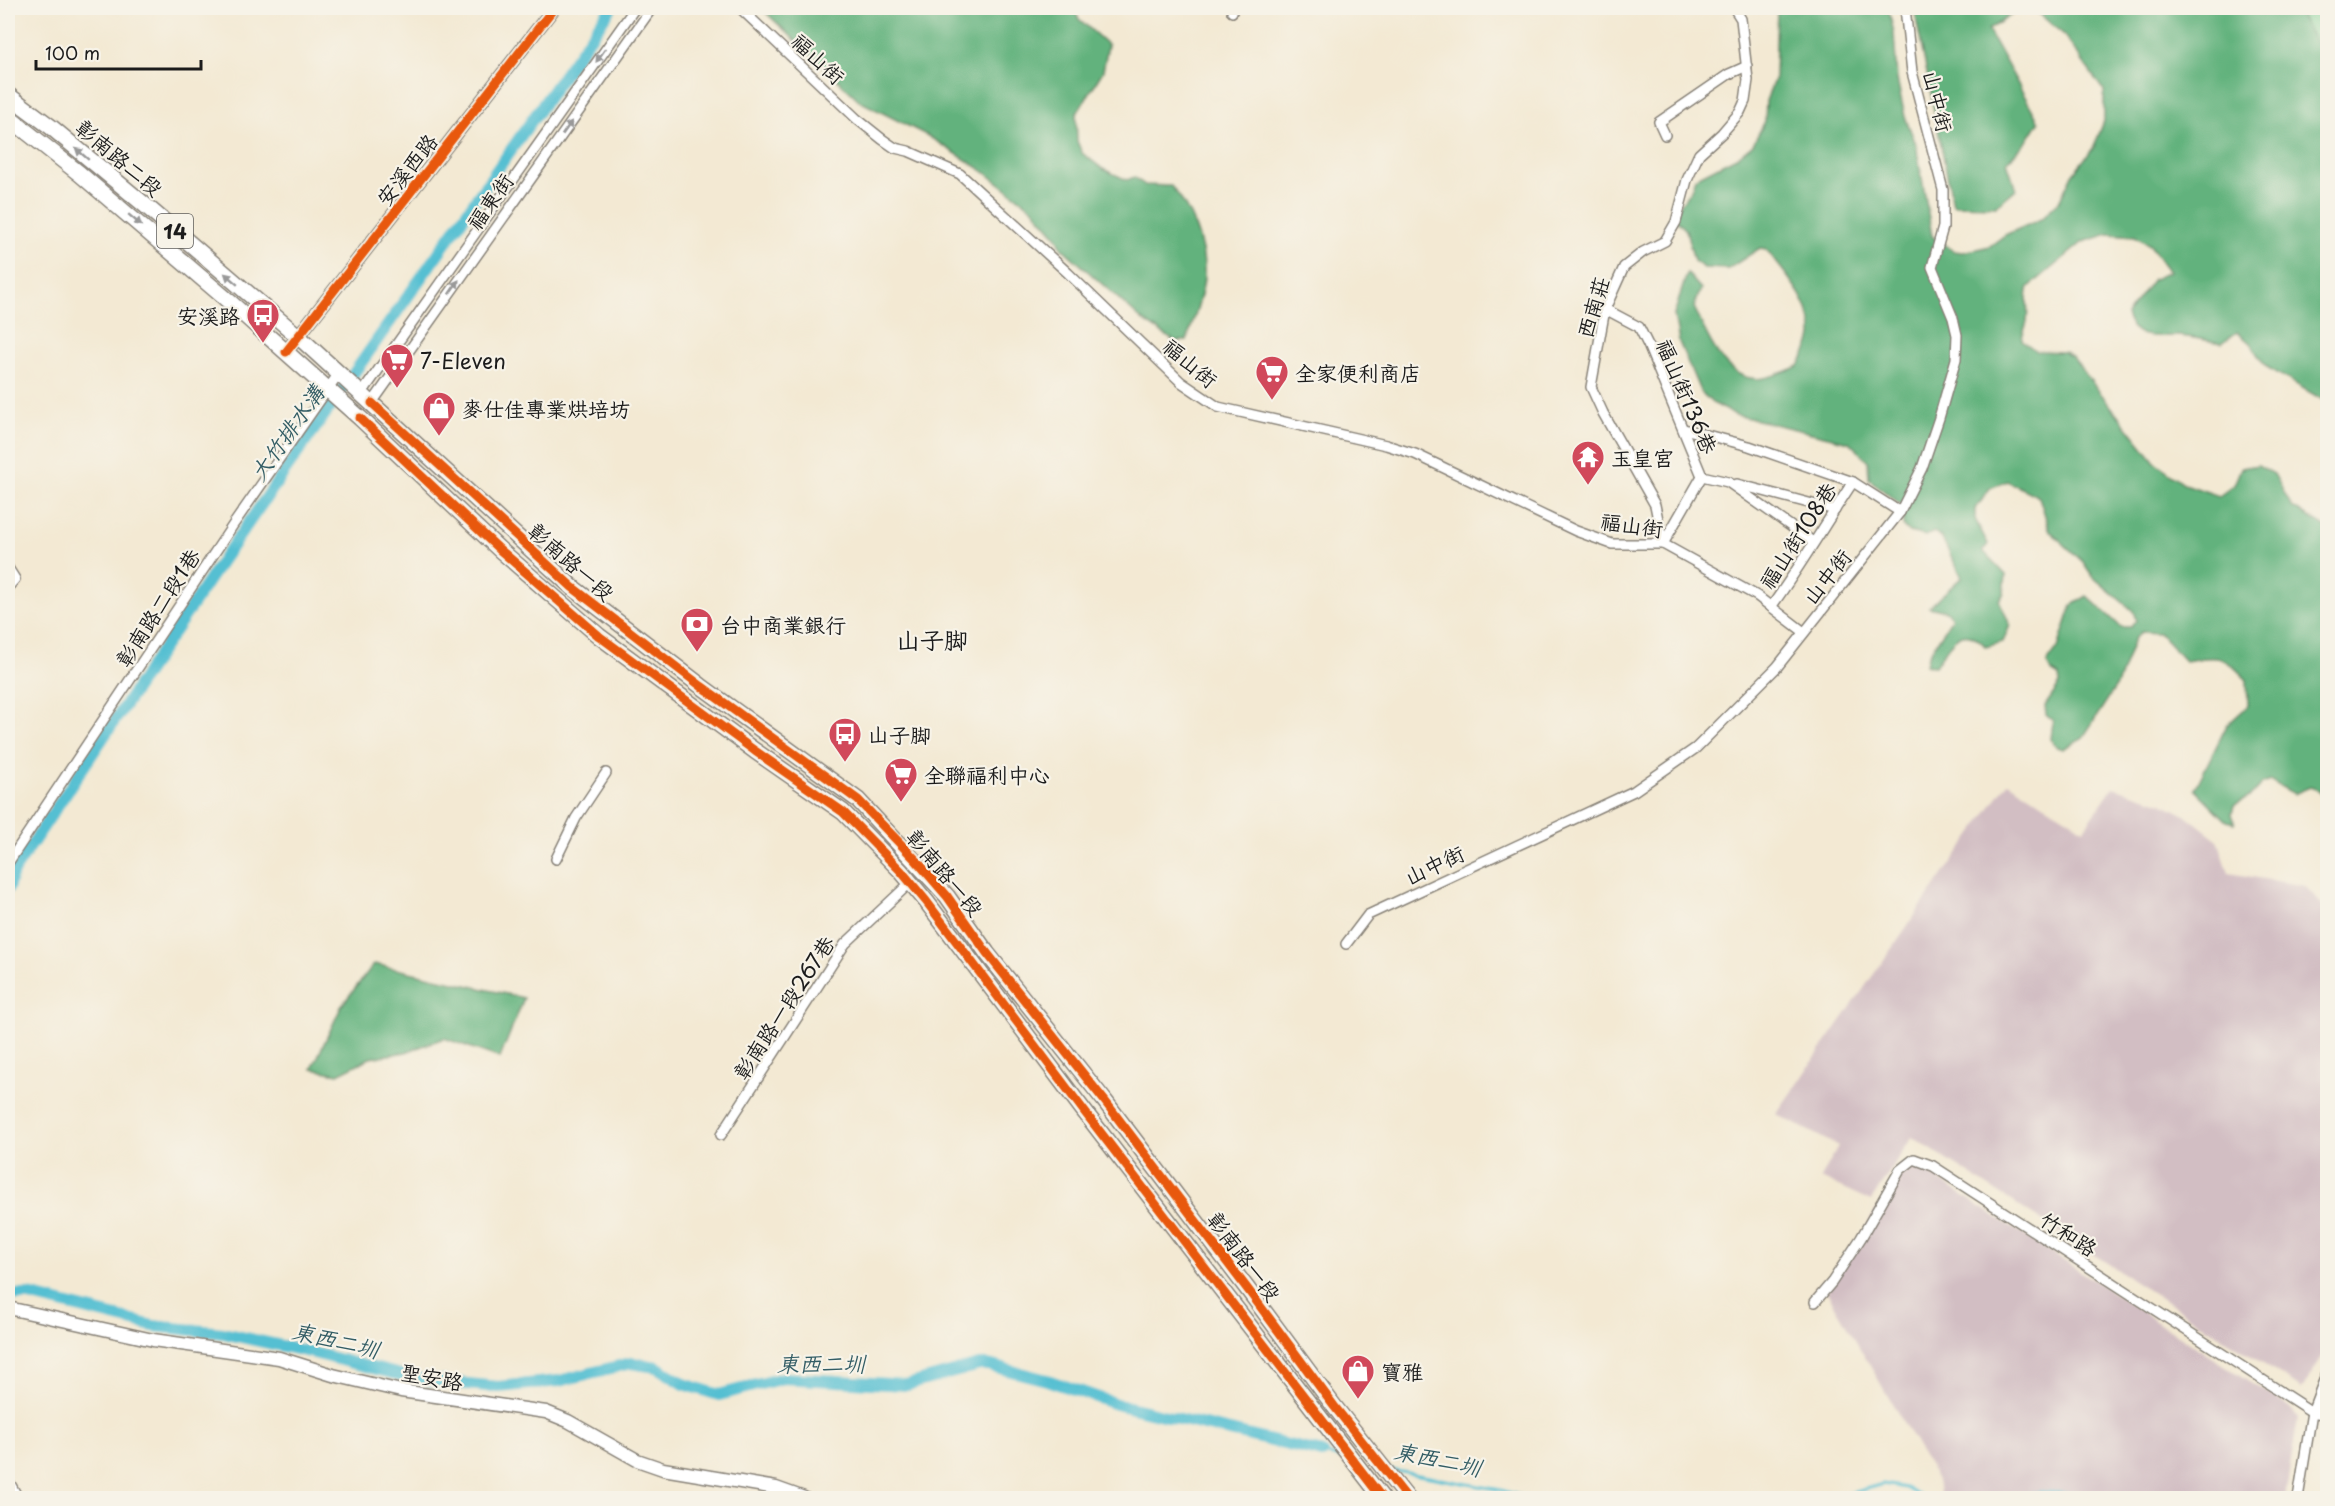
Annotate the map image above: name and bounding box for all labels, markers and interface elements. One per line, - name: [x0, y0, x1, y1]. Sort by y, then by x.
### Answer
- street label: 福山街: [785, 25, 853, 91]
- scale bar: [36, 33, 201, 71]
- text: 100 m: [45, 39, 100, 66]
- one-way arrow: [595, 47, 607, 63]
- street label: 山中街: [1916, 67, 1962, 135]
- street label: 彰南路二段: [69, 111, 171, 203]
- one-way arrow: [561, 120, 573, 136]
- street label: 安溪西路: [368, 126, 444, 212]
- one-way arrow: [75, 148, 90, 161]
- street label: 福東街: [458, 166, 520, 236]
- one-way arrow: [127, 213, 142, 226]
- road number: 14: [157, 214, 193, 248]
- street label: 西南莊: [1567, 272, 1617, 342]
- one-way arrow: [224, 273, 239, 286]
- one-way arrow: [448, 279, 460, 295]
- bus stop icon: 安溪路: [245, 297, 281, 344]
- place label: 安溪路: [177, 299, 240, 331]
- street label: 福山街: [1157, 329, 1225, 395]
- street label: 福山街136巷: [1649, 334, 1727, 458]
- supermarket icon: 7-Eleven: [379, 342, 415, 389]
- place label: 7-Eleven: [420, 344, 506, 376]
- supermarket icon: 全家便利商店: [1254, 354, 1290, 401]
- place label: 全家便利商店: [1295, 356, 1421, 388]
- water label: 大竹排水溝: [241, 376, 332, 487]
- shop icon: 麥仕佳專業烘培坊: [421, 390, 457, 437]
- place label: 麥仕佳專業烘培坊: [462, 392, 630, 424]
- temple icon: 玉皇宮: [1570, 439, 1606, 486]
- place label: 玉皇宮: [1611, 441, 1674, 473]
- street label: 福山街108巷: [1750, 475, 1844, 595]
- street label: 福山街: [1599, 504, 1665, 544]
- street label: 彰南路一段: [522, 514, 622, 608]
- street label: 彰南路二段1巷: [107, 541, 207, 673]
- street label: 山中街: [1794, 541, 1858, 611]
- bank icon: 台中商業銀行: [679, 606, 715, 653]
- place label: 台中商業銀行: [720, 608, 846, 640]
- district label: 山子脚: [896, 621, 968, 657]
- bus stop icon: 山子脚: [827, 716, 863, 763]
- place label: 山子脚: [868, 718, 931, 750]
- supermarket icon: 全聯福利中心: [883, 756, 919, 803]
- place label: 全聯福利中心: [924, 758, 1050, 790]
- street label: 彰南路一段: [900, 821, 992, 923]
- street label: 山中街: [1399, 836, 1469, 892]
- street label: 彰南路一段267巷: [724, 929, 842, 1085]
- street label: 竹和路: [2034, 1202, 2104, 1264]
- street label: 彰南路一段: [1201, 1204, 1289, 1308]
- water label: 東西二圳: [289, 1313, 385, 1365]
- water label: 東西二圳: [777, 1346, 867, 1379]
- shop icon: 寶雅: [1340, 1353, 1376, 1400]
- street label: 聖安路: [398, 1355, 466, 1397]
- place label: 寶雅: [1381, 1355, 1423, 1387]
- water label: 東西二圳: [1392, 1433, 1486, 1484]

